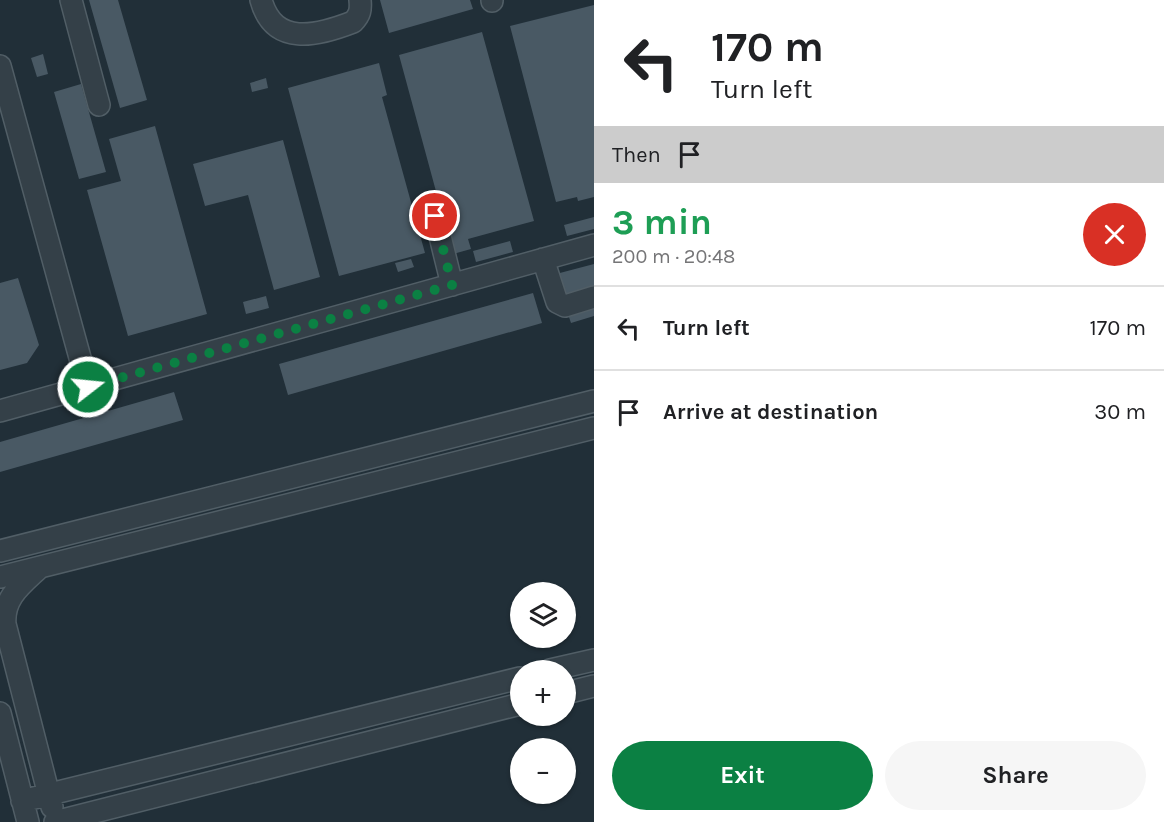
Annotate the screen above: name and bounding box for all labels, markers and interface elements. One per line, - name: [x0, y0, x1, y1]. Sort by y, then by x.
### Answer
- text: 170 m: [711, 22, 824, 72]
- icon: left: [612, 24, 690, 102]
- text: Turn left: [711, 73, 812, 105]
- icon: arrive: [673, 138, 706, 171]
- text: Then: [612, 142, 661, 168]
- pin: [409, 190, 460, 241]
- icon: arrive: [418, 199, 451, 232]
- text: 3 min: [612, 201, 712, 243]
- button: close: [1083, 203, 1146, 266]
- text: 200 m · 20:48: [612, 245, 735, 268]
- icon: left: [612, 312, 645, 345]
- text: Turn left: [663, 315, 750, 341]
- text: 170 m: [1090, 315, 1146, 341]
- position arrow: [56, 355, 120, 419]
- icon: arrive: [612, 396, 645, 429]
- text: Arrive at destination: [663, 399, 878, 425]
- text: 30 m: [1094, 399, 1146, 425]
- map controls: [510, 582, 576, 804]
- button: layers: [510, 582, 576, 648]
- button: +: [510, 660, 576, 726]
- button: −: [510, 738, 576, 804]
- button: Exit: [612, 741, 873, 810]
- button: Share: [885, 741, 1146, 810]

